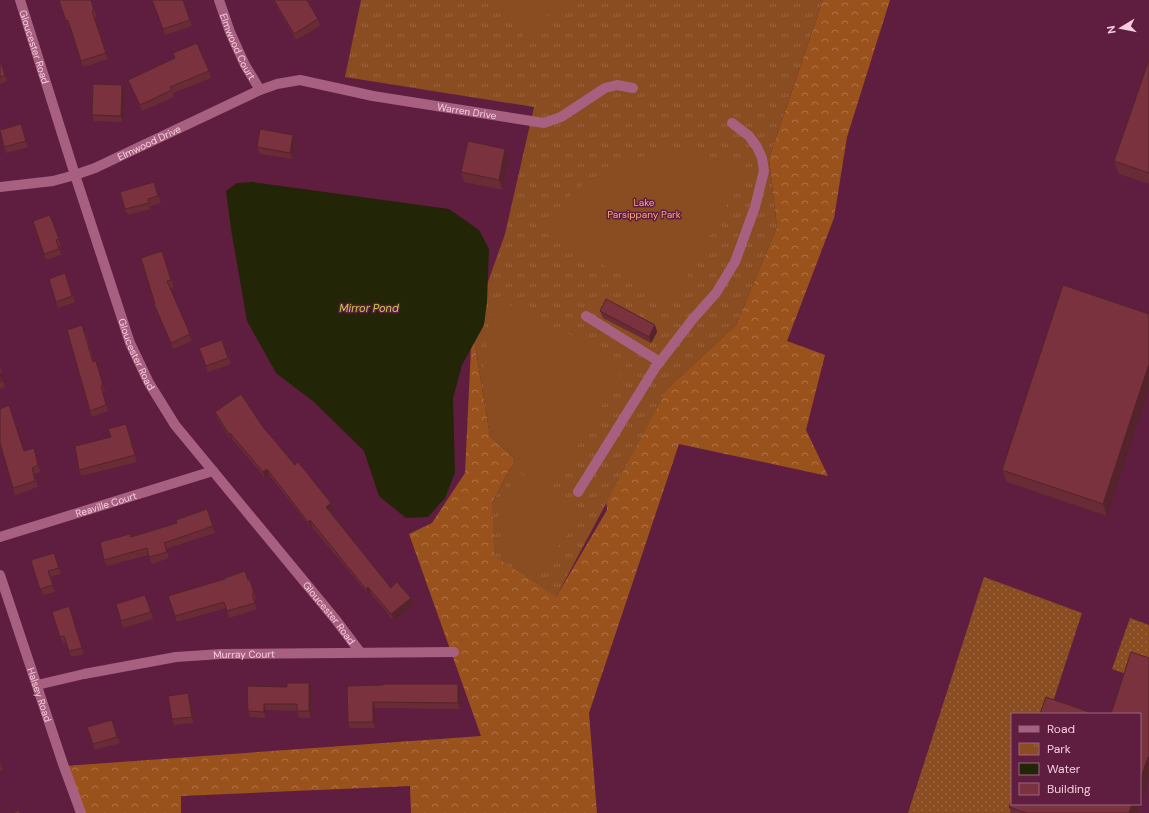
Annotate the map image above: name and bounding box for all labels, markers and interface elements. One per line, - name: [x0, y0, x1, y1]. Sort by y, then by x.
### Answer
- street label: Gloucester Road: [17, 8, 52, 85]
- north arrow: [1101, 8, 1141, 48]
- street label: Elmwood Court: [217, 11, 259, 82]
- text: N: [1104, 25, 1119, 35]
- street label: Warren Drive: [436, 100, 498, 122]
- street label: Elmwood Drive: [115, 122, 183, 163]
- park label: Lake Parsippany Park: [607, 196, 681, 221]
- water label: Mirror Pond: [339, 301, 399, 315]
- street label: Gloucester Road: [116, 317, 158, 392]
- street label: Reaville Court: [74, 489, 138, 520]
- street label: Gloucester Road: [300, 579, 358, 647]
- street label: Murray Court: [213, 647, 275, 661]
- street label: Halsey Road: [25, 666, 55, 723]
- legend: [1011, 713, 1141, 805]
- text: Road: [1047, 721, 1075, 737]
- text: Park: [1047, 741, 1071, 757]
- text: Water: [1047, 761, 1081, 777]
- text: Building: [1047, 781, 1091, 797]

